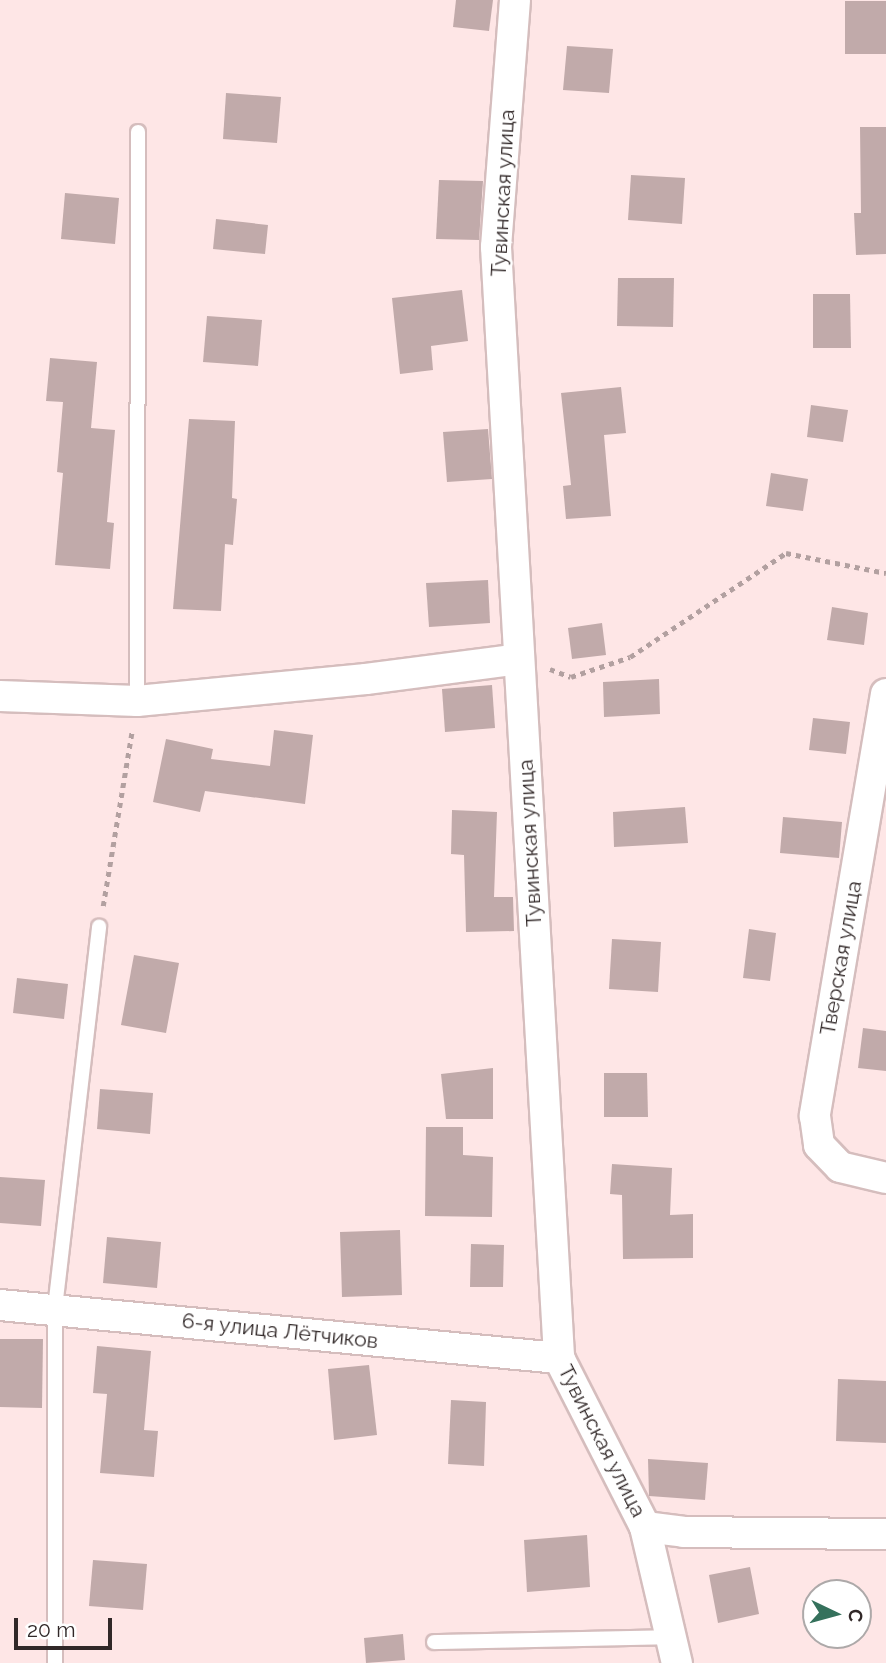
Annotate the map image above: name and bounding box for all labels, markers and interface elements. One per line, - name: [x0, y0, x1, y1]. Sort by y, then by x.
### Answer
- street label: Тувинская улица: [486, 108, 520, 278]
- street label: Тувинская улица: [513, 758, 547, 928]
- street label: Тверская улица: [815, 879, 867, 1037]
- street label: 6-я улица Лётчиков: [180, 1308, 380, 1354]
- street label: Тувинская улица: [553, 1360, 651, 1522]
- north arrow: [802, 1579, 872, 1649]
- scale bar: [18, 1604, 116, 1648]
- text: С: [844, 1608, 867, 1623]
- text: 20 m: [27, 1617, 75, 1642]

